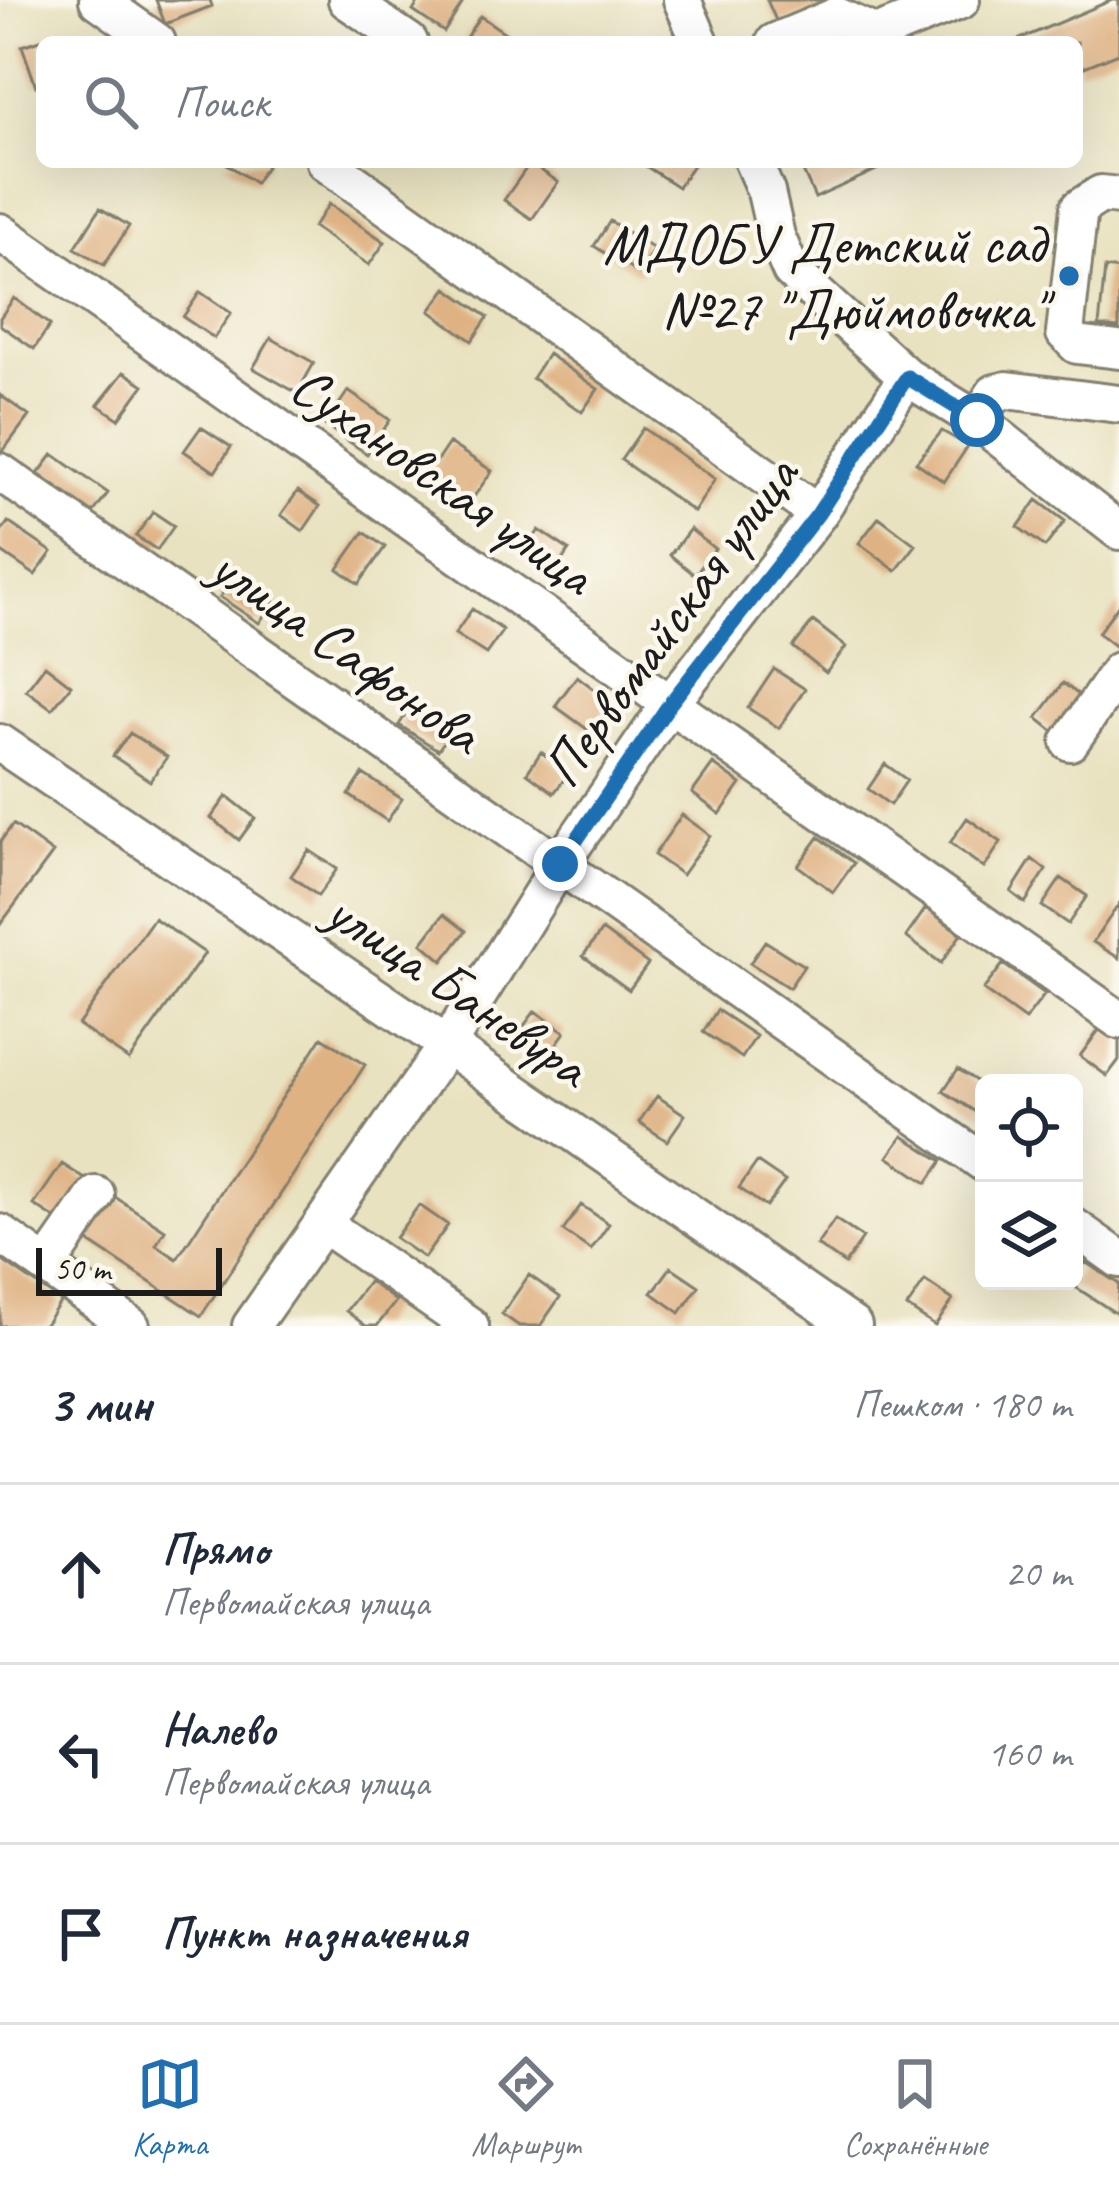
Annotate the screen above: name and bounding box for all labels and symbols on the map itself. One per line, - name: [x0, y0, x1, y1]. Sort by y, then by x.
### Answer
- place label: МДОБУ Детский сад №27 "Дюймовочка": [603, 208, 1055, 346]
- marker: МДОБУ Детский сад №27 "Дюймовочка": [1056, 263, 1082, 289]
- street label: Сухановская улица: [277, 349, 610, 612]
- route start: [950, 393, 1004, 447]
- street label: Первомайская улица: [526, 440, 816, 801]
- street label: улица Сафонова: [195, 529, 499, 772]
- route end: [533, 837, 587, 891]
- street label: улица Баневура: [310, 873, 606, 1105]
- scale bar: [36, 1242, 222, 1295]

